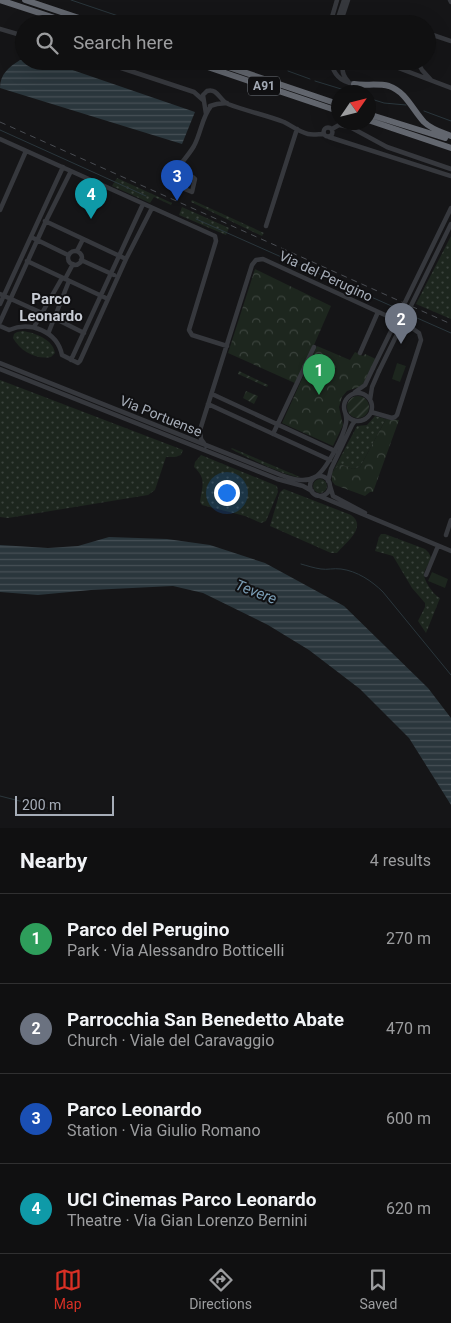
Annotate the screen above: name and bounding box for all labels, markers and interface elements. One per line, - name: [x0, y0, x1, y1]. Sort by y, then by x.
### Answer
- search box: [15, 15, 436, 70]
- icon: search: [33, 29, 61, 57]
- text: Search here: [73, 31, 173, 54]
- road number: A91: [248, 76, 280, 95]
- north arrow: [331, 85, 376, 130]
- pin: 3: [161, 160, 193, 201]
- pin: 4: [75, 178, 107, 219]
- street label: Via del Perugino: [277, 247, 375, 305]
- district label: Parco Leonardo: [19, 290, 83, 325]
- pin: 2: [385, 303, 417, 344]
- pin: 1: [303, 354, 335, 395]
- street label: Via Portuense: [118, 392, 204, 440]
- your location: [214, 480, 240, 506]
- water label: Tevere: [233, 576, 279, 608]
- scale bar: [15, 793, 114, 816]
- text: 200 m: [22, 797, 61, 813]
- text: Nearby: [20, 849, 87, 873]
- text: 4 results: [370, 851, 431, 870]
- text: Parco del Perugino: [67, 918, 229, 941]
- text: 1: [31, 929, 41, 948]
- text: 270 m: [386, 929, 431, 948]
- text: Park · Via Alessandro Botticelli: [67, 941, 284, 960]
- text: Parrocchia San Benedetto Abate: [67, 1008, 344, 1031]
- text: 2: [31, 1019, 41, 1038]
- text: 470 m: [386, 1019, 431, 1038]
- text: Church · Viale del Caravaggio: [67, 1031, 274, 1050]
- text: Parco Leonardo: [67, 1098, 202, 1121]
- text: 3: [31, 1109, 41, 1128]
- text: 600 m: [386, 1109, 431, 1128]
- text: Station · Via Giulio Romano: [67, 1121, 261, 1140]
- text: UCI Cinemas Parco Leonardo: [67, 1188, 316, 1211]
- text: 4: [31, 1199, 41, 1218]
- text: 620 m: [386, 1199, 431, 1218]
- text: Theatre · Via Gian Lorenzo Bernini: [67, 1211, 307, 1230]
- tab: Map: [54, 1266, 82, 1312]
- tab: Directions: [189, 1266, 252, 1312]
- tab: Saved: [359, 1266, 397, 1312]

